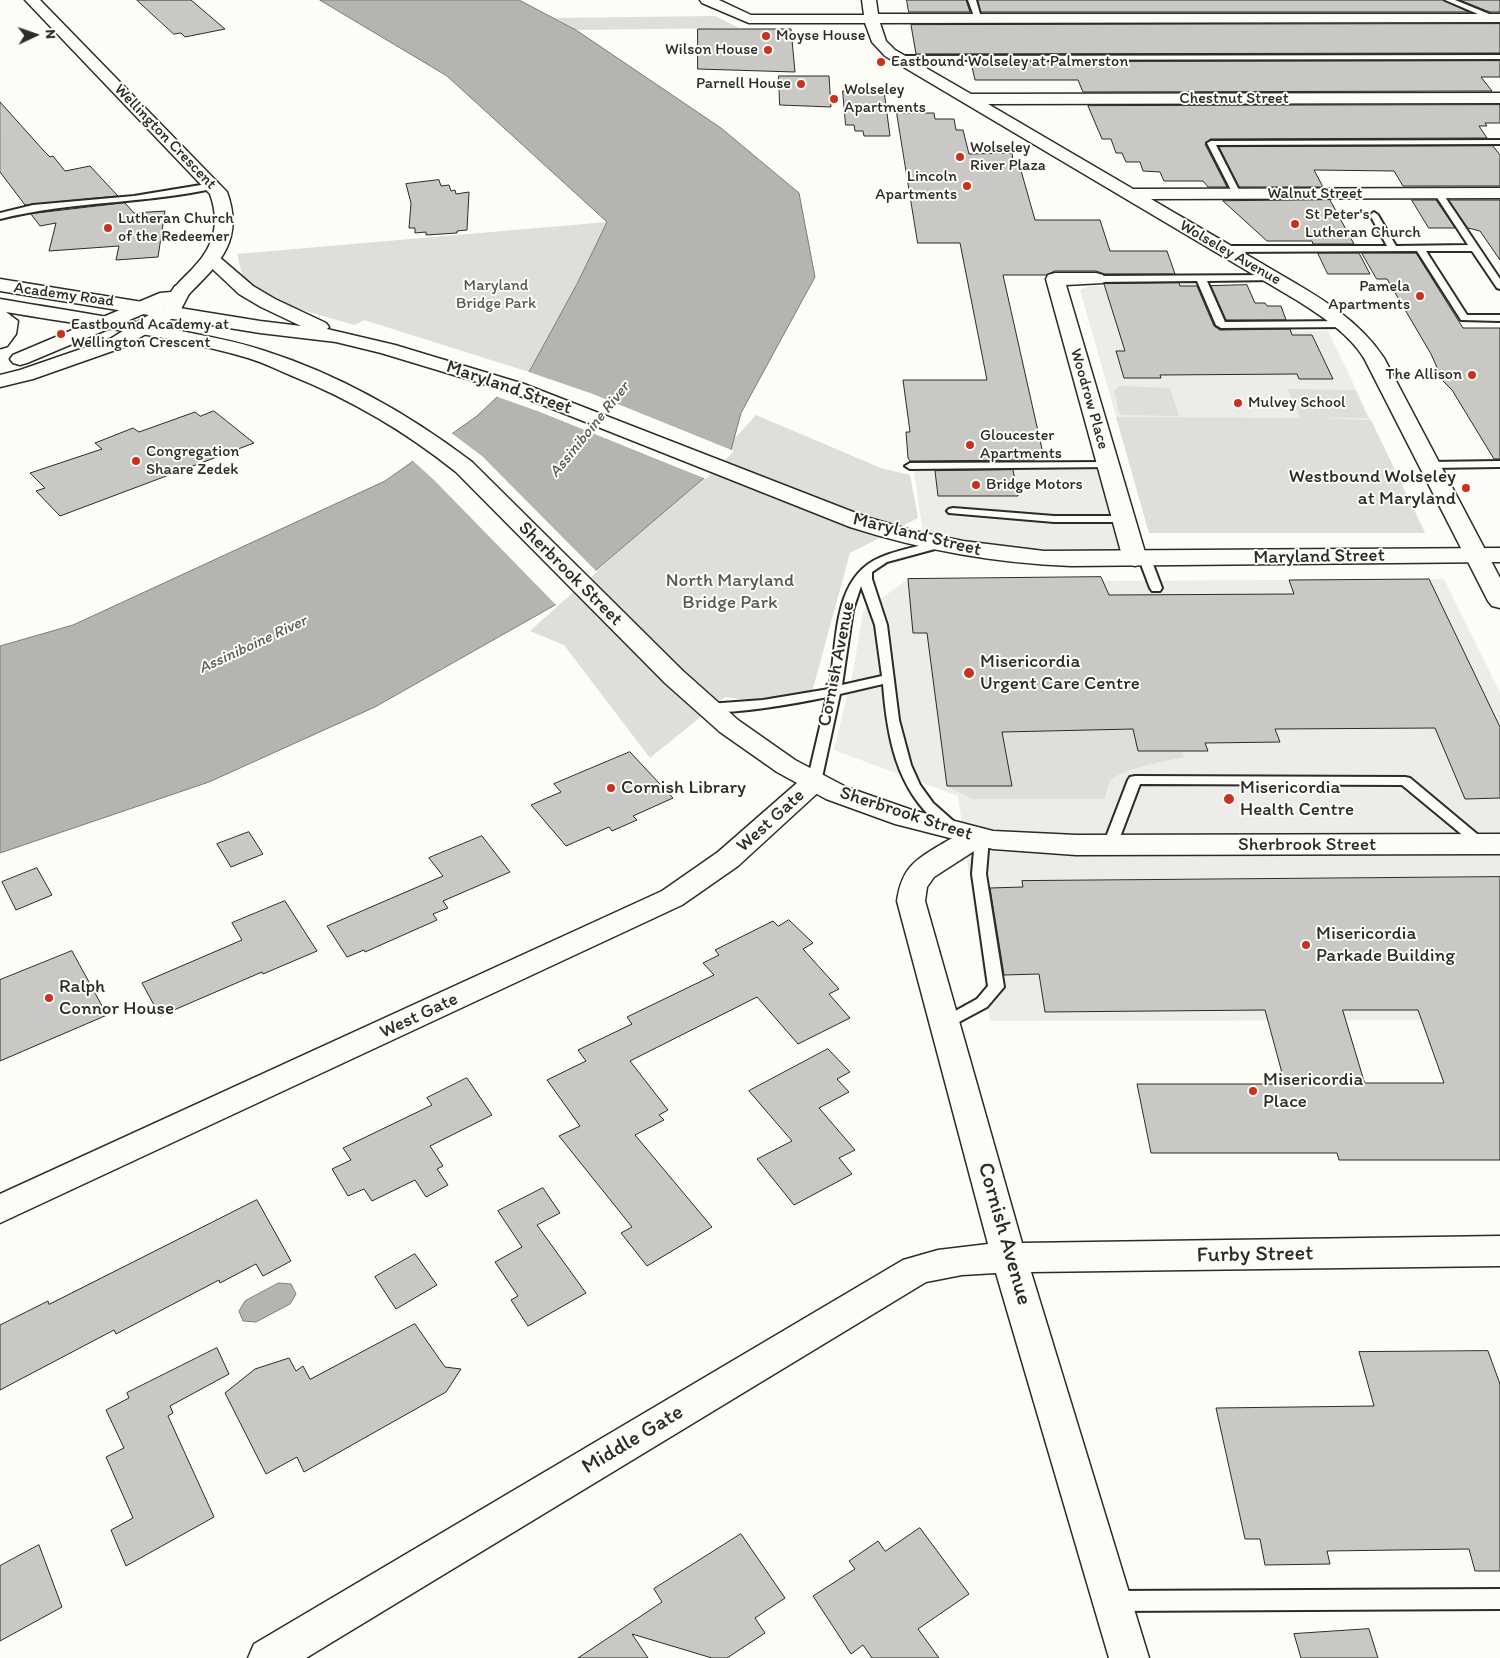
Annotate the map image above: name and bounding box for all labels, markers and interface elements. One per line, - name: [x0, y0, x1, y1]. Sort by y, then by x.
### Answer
- north arrow: [10, 10, 60, 60]
- place label: Moyse House: [776, 26, 865, 46]
- text: N: [42, 29, 59, 39]
- marker: Moyse House: [760, 30, 772, 42]
- place label: Wilson House: [665, 40, 758, 60]
- marker: Wilson House: [762, 44, 774, 56]
- place label: Eastbound Wolseley at Palmerston: [891, 52, 1128, 72]
- marker: Eastbound Wolseley at Palmerston: [875, 56, 887, 68]
- place label: Parnell House: [696, 74, 791, 94]
- marker: Parnell House: [795, 78, 807, 90]
- street label: Wellington Crescent: [110, 80, 220, 194]
- place label: Wolseley Apartments: [844, 80, 926, 118]
- street label: Chestnut Street: [1179, 89, 1289, 109]
- marker: Wolseley Apartments: [828, 93, 840, 105]
- place label: Wolseley River Plaza: [970, 138, 1046, 176]
- marker: Wolseley River Plaza: [954, 151, 966, 163]
- place label: Lincoln Apartments: [875, 167, 957, 205]
- marker: Lincoln Apartments: [961, 180, 973, 192]
- street label: Walnut Street: [1267, 184, 1363, 204]
- place label: St Peter's Lutheran Church: [1305, 205, 1421, 243]
- place label: Lutheran Church of the Redeemer: [118, 209, 234, 247]
- street label: Wolseley Avenue: [1176, 216, 1284, 290]
- marker: St Peter's Lutheran Church: [1289, 218, 1301, 230]
- marker: Lutheran Church of the Redeemer: [102, 222, 114, 234]
- park label: Maryland Bridge Park: [456, 276, 536, 314]
- place label: Pamela Apartments: [1328, 277, 1410, 315]
- street label: Academy Road: [13, 278, 115, 312]
- marker: Pamela Apartments: [1414, 290, 1426, 302]
- place label: Eastbound Academy at Wellington Crescent: [71, 315, 229, 353]
- marker: Eastbound Academy at Wellington Crescent: [55, 328, 67, 340]
- street label: Woodrow Place: [1065, 346, 1113, 452]
- street label: Maryland Street: [443, 356, 575, 420]
- place label: The Allison: [1385, 365, 1462, 385]
- marker: The Allison: [1466, 369, 1478, 381]
- water label: Assiniboine River: [546, 379, 634, 481]
- place label: Mulvey School: [1248, 393, 1346, 413]
- marker: Mulvey School: [1232, 397, 1244, 409]
- place label: Gloucester Apartments: [980, 426, 1062, 464]
- marker: Gloucester Apartments: [964, 439, 976, 451]
- place label: Congregation Shaare Zedek: [146, 442, 239, 480]
- marker: Congregation Shaare Zedek: [130, 455, 142, 467]
- place label: Westbound Wolseley at Maryland: [1289, 466, 1456, 510]
- place label: Bridge Motors: [986, 475, 1083, 495]
- marker: Bridge Motors: [970, 479, 982, 491]
- marker: Westbound Wolseley at Maryland: [1460, 482, 1472, 494]
- street label: Maryland Street: [850, 508, 984, 562]
- street label: Sherbrook Street: [513, 517, 627, 631]
- street label: Maryland Street: [1253, 544, 1385, 570]
- park label: North Maryland Bridge Park: [666, 570, 794, 614]
- street label: Cornish Avenue: [814, 600, 860, 728]
- water label: Assiniboine River: [196, 612, 310, 678]
- place label: Misericordia Urgent Care Centre: [980, 651, 1140, 695]
- marker: Misericordia Urgent Care Centre: [962, 666, 976, 680]
- place label: Cornish Library: [621, 777, 746, 799]
- place label: Misericordia Health Centre: [1240, 777, 1354, 821]
- marker: Cornish Library: [605, 782, 617, 794]
- street label: Sherbrook Street: [837, 782, 975, 846]
- street label: West Gate: [732, 785, 810, 857]
- marker: Misericordia Health Centre: [1222, 792, 1236, 806]
- street label: Sherbrook Street: [1238, 834, 1376, 856]
- place label: Misericordia Parkade Building: [1316, 923, 1455, 967]
- marker: Misericordia Parkade Building: [1300, 939, 1312, 951]
- place label: Ralph Connor House: [59, 976, 174, 1020]
- street label: West Gate: [376, 988, 462, 1044]
- marker: Ralph Connor House: [43, 992, 55, 1004]
- place label: Misericordia Place: [1263, 1069, 1363, 1113]
- marker: Misericordia Place: [1247, 1085, 1259, 1097]
- street label: Cornish Avenue: [971, 1160, 1037, 1308]
- street label: Furby Street: [1196, 1241, 1314, 1269]
- street label: Middle Gate: [577, 1399, 689, 1481]

